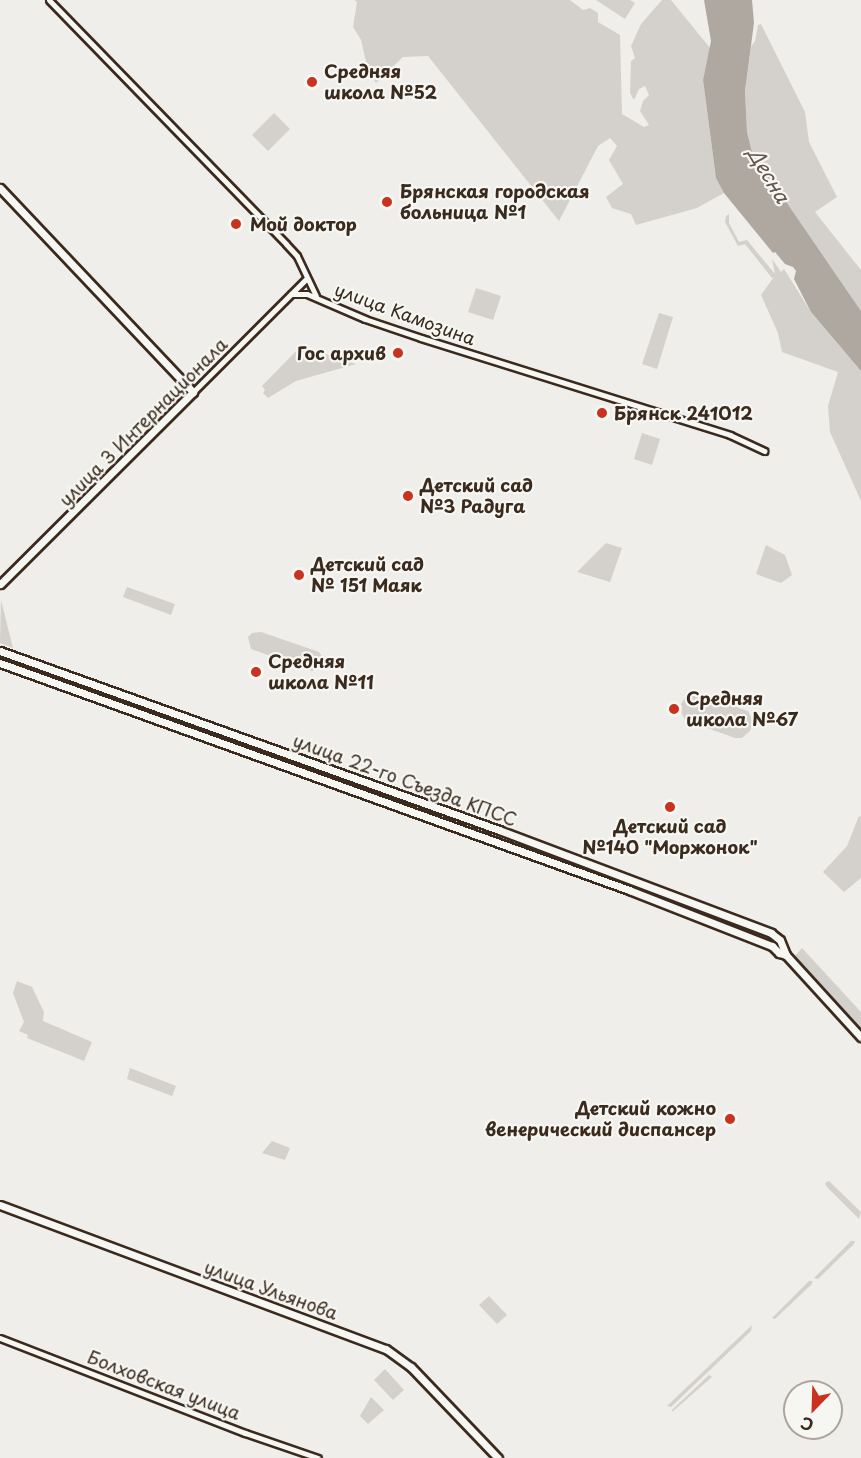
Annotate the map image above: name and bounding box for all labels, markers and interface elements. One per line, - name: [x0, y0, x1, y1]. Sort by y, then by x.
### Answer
- place label: Средняя школа №52: [324, 61, 438, 104]
- marker: Средняя школа №52: [305, 75, 319, 89]
- water label: Десна: [743, 143, 795, 207]
- place label: Брянская городская больница №1: [400, 181, 590, 224]
- marker: Брянская городская больница №1: [378, 193, 396, 211]
- place label: Мой доктор: [250, 213, 358, 235]
- marker: Мой доктор: [227, 215, 245, 233]
- street label: улица Камозина: [331, 278, 479, 350]
- street label: улица 3 Интернационала: [54, 333, 232, 511]
- place label: Гос архив: [295, 342, 386, 364]
- marker: Гос архив: [391, 346, 405, 360]
- place label: Брянск 241012: [614, 402, 754, 424]
- marker: Брянск 241012: [595, 406, 609, 420]
- place label: Детский сад №3 Радуга: [420, 475, 534, 518]
- marker: Детский сад №3 Радуга: [401, 489, 415, 503]
- place label: Детский сад № 151 Маяк: [311, 554, 425, 596]
- marker: Детский сад № 151 Маяк: [292, 568, 306, 582]
- place label: Средняя школа №11: [268, 651, 375, 694]
- marker: Средняя школа №11: [249, 665, 263, 679]
- place label: Средняя школа №67: [686, 688, 799, 730]
- marker: Средняя школа №67: [667, 702, 681, 716]
- street label: улица 22-го Съезда КПСС: [289, 729, 521, 831]
- marker: Детский сад №140 "Моржонок": [663, 800, 677, 814]
- place label: Детский сад №140 "Моржонок": [581, 816, 759, 858]
- place label: Детский кожно венерический диспансер: [484, 1098, 716, 1140]
- marker: Детский кожно венерический диспансер: [721, 1110, 739, 1128]
- street label: улица Ульянова: [201, 1256, 341, 1324]
- street label: Болховская улица: [84, 1346, 244, 1424]
- north arrow: [783, 1380, 843, 1440]
- text: С: [797, 1411, 817, 1438]

